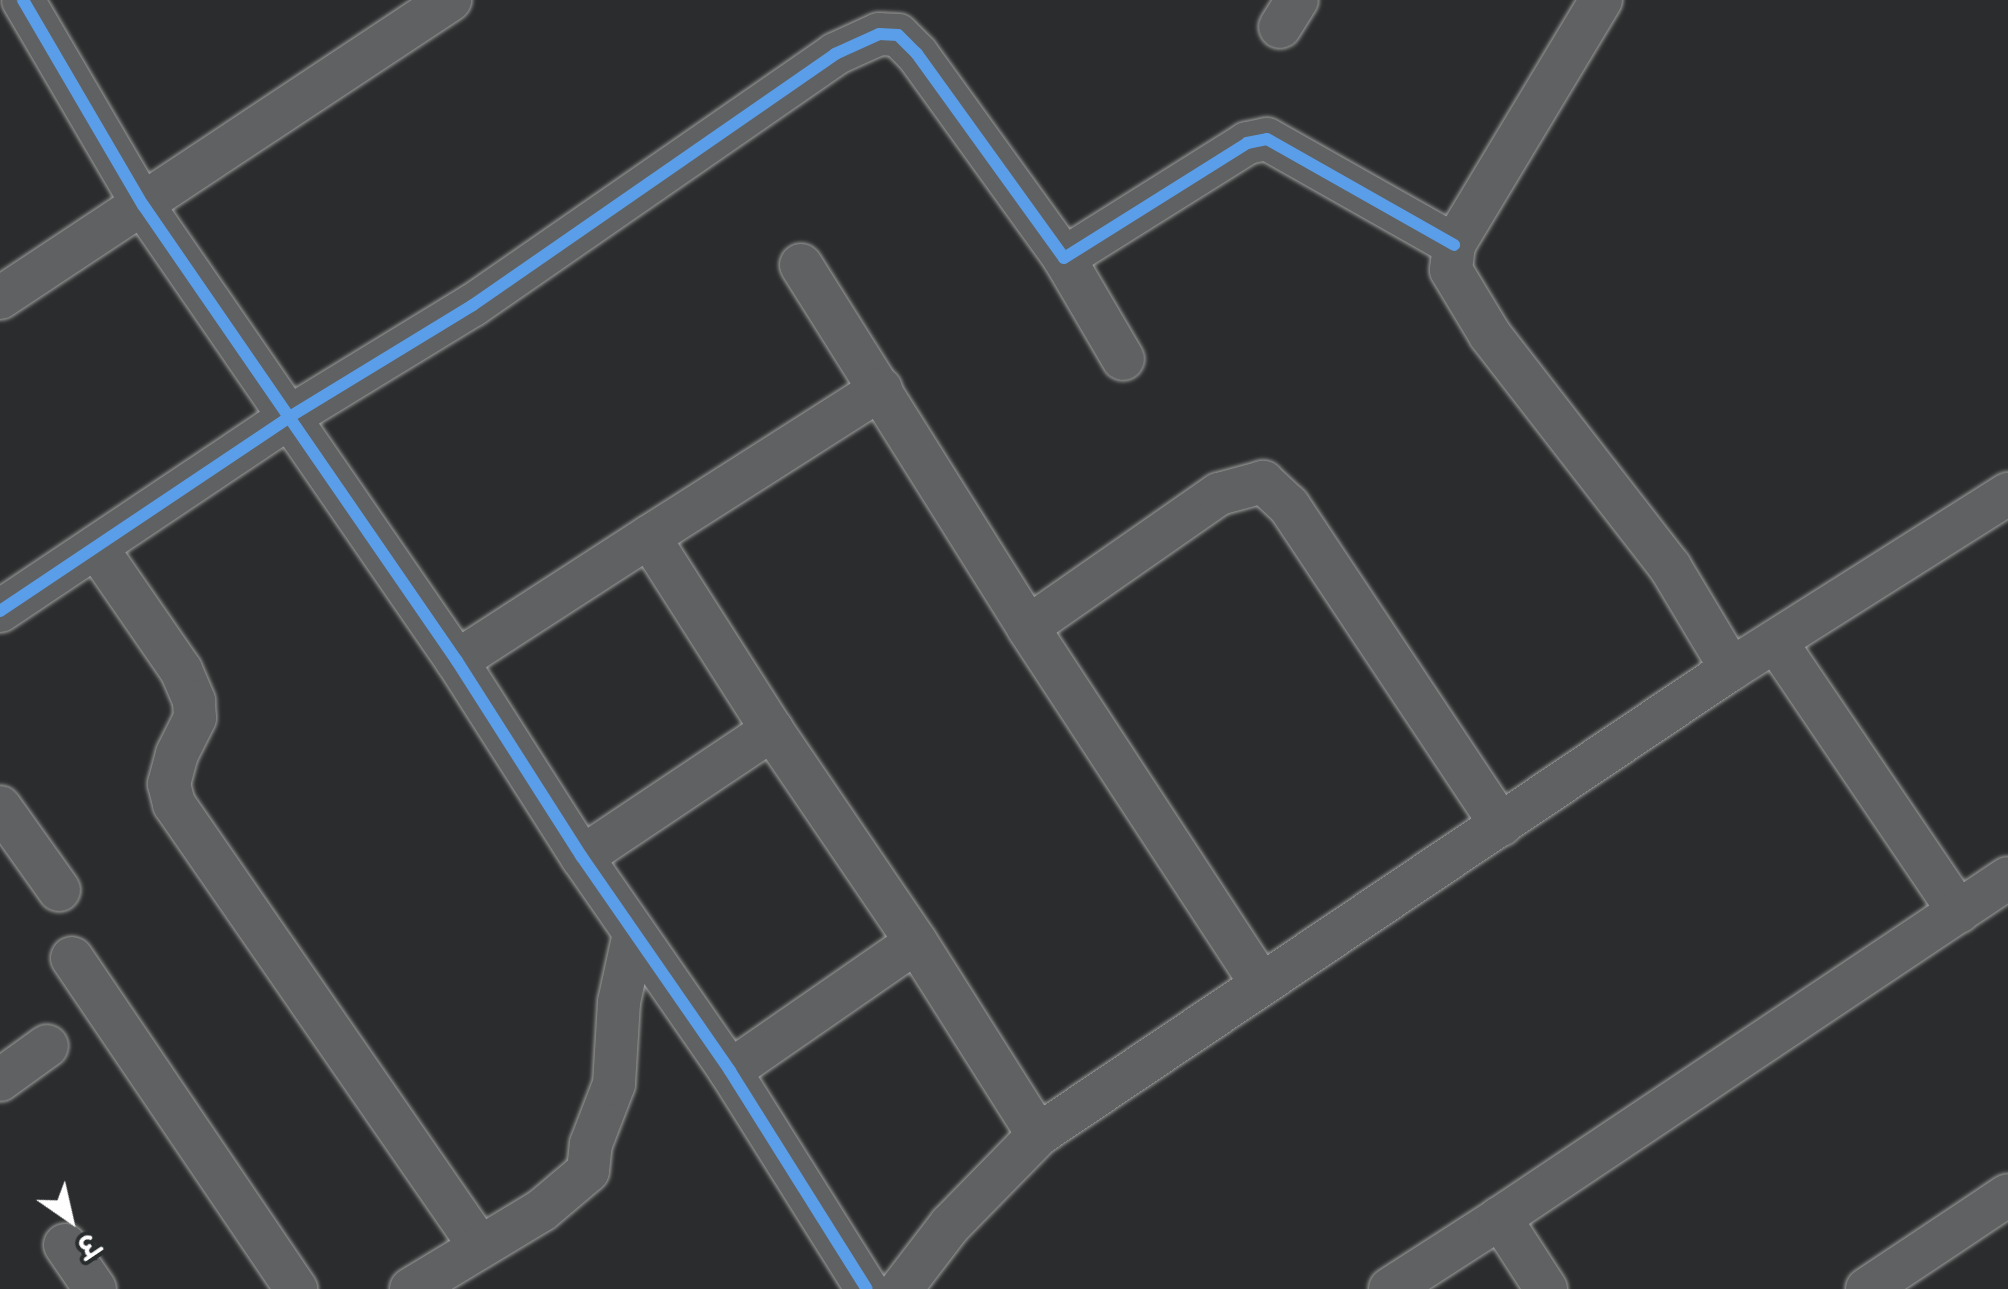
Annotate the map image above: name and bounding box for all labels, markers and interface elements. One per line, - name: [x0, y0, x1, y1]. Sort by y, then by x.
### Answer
- north arrow: [20, 1169, 120, 1269]
- text: उ: [70, 1225, 105, 1264]

